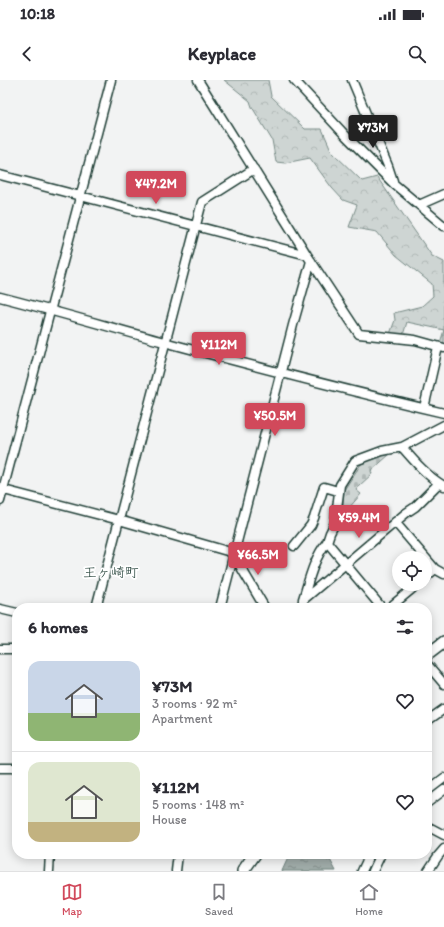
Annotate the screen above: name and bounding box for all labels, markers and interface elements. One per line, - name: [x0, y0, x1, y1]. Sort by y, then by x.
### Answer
- text: 10:18: [20, 5, 55, 23]
- icon: back: [16, 43, 38, 65]
- text: Keyplace: [188, 43, 256, 65]
- icon: search: [406, 43, 428, 65]
- pin: ¥73M: [349, 115, 397, 149]
- text: ¥73M: [357, 120, 389, 135]
- pin: ¥47.2M: [123, 171, 189, 205]
- text: ¥47.2M: [135, 176, 177, 191]
- pin: ¥112M: [191, 332, 247, 366]
- text: ¥112M: [201, 337, 237, 352]
- pin: ¥50.5M: [242, 403, 308, 437]
- text: ¥50.5M: [254, 408, 296, 423]
- pin: ¥59.4M: [326, 505, 392, 539]
- text: ¥59.4M: [338, 510, 380, 525]
- pin: ¥66.5M: [225, 542, 291, 576]
- text: ¥66.5M: [237, 547, 279, 562]
- map controls: [392, 551, 432, 591]
- button: locate: [392, 551, 432, 591]
- district label: 王ヶ崎町: [83, 564, 139, 581]
- icon: filters: [394, 616, 416, 638]
- text: 6 homes: [28, 617, 88, 637]
- text: ¥73M: [152, 676, 193, 696]
- icon: home: [60, 677, 108, 725]
- icon: heart: [394, 690, 416, 712]
- text: 3 rooms · 92 m²: [152, 696, 237, 711]
- text: Apartment: [152, 711, 213, 726]
- text: ¥112M: [152, 777, 200, 797]
- icon: home: [60, 778, 108, 826]
- icon: heart: [394, 791, 416, 813]
- text: 5 rooms · 148 m²: [152, 797, 244, 812]
- text: House: [152, 812, 187, 827]
- tab: Map: [61, 881, 83, 918]
- tab: Saved: [205, 881, 233, 918]
- tab: Home: [355, 881, 383, 918]

